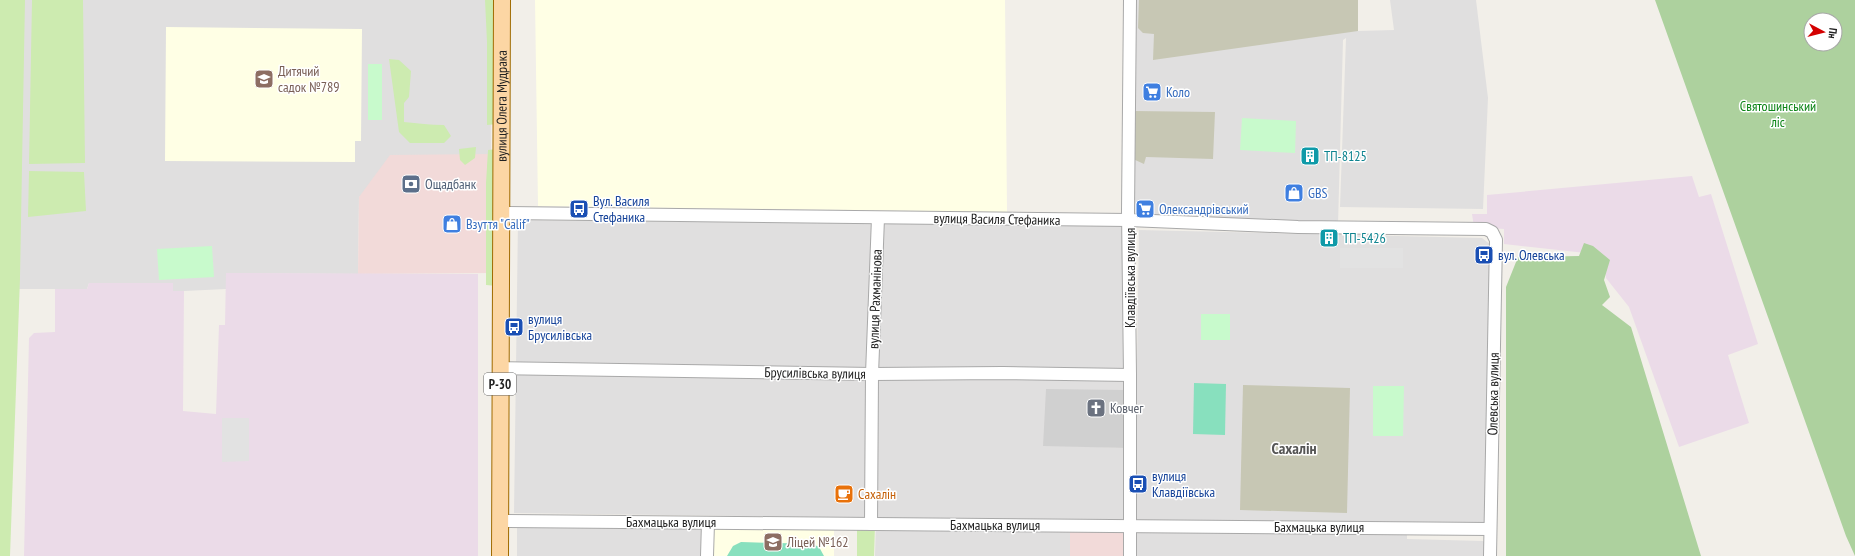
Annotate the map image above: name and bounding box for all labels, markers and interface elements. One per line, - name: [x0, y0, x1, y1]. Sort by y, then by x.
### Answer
- north arrow: [1803, 12, 1843, 52]
- text: Пн: [1825, 27, 1841, 39]
- street label: вулиця Олега Мудрака: [492, 50, 511, 162]
- place label: Дитячий садок №789: [278, 62, 340, 96]
- school or university icon: Дитячий садок №789: [253, 68, 275, 90]
- supermarket icon: Коло: [1141, 81, 1163, 103]
- place label: Коло: [1166, 83, 1190, 101]
- park label: Святошинський ліс: [1740, 97, 1816, 131]
- building icon: ТП-8125: [1299, 145, 1321, 167]
- place label: ТП-8125: [1324, 147, 1367, 165]
- bank icon: Ощадбанк: [400, 173, 422, 195]
- place label: Ощадбанк: [425, 175, 477, 193]
- shop icon: GBS: [1283, 182, 1305, 204]
- place label: GBS: [1308, 184, 1327, 202]
- place label: Вул. Василя Стефаника: [593, 192, 649, 226]
- bus stop icon: Вул. Василя Стефаника: [568, 198, 590, 220]
- supermarket icon: Олександрівський: [1134, 198, 1156, 220]
- place label: Олександрівський: [1159, 200, 1249, 218]
- street label: вулиця Василя Стефаника: [933, 209, 1061, 229]
- shop icon: Взуття "Calif": [441, 213, 463, 235]
- place label: Взуття "Calif": [466, 215, 530, 233]
- building icon: ТП-5426: [1318, 227, 1340, 249]
- street label: Клавдіївська вулиця: [1121, 228, 1139, 328]
- place label: ТП-5426: [1343, 229, 1386, 247]
- bus stop icon: вул. Олевська: [1473, 244, 1495, 266]
- place label: вул. Олевська: [1498, 246, 1565, 264]
- street label: вулиця Рахманінова: [864, 249, 886, 349]
- place label: вулиця Брусилівська: [528, 310, 592, 344]
- bus stop icon: вулиця Брусилівська: [503, 316, 525, 338]
- street label: Олевська вулиця: [1483, 352, 1503, 436]
- street label: Брусилівська вулиця: [764, 363, 866, 383]
- road number: Р-30: [484, 373, 516, 395]
- church icon: Ковчег: [1085, 397, 1107, 419]
- place label: Ковчег: [1110, 399, 1144, 417]
- district label: Сахалін: [1271, 438, 1317, 458]
- place label: вулиця Клавдіївська: [1152, 467, 1215, 501]
- bus stop icon: вулиця Клавдіївська: [1127, 473, 1149, 495]
- cafe icon: Сахалін: [833, 483, 855, 505]
- place label: Сахалін: [858, 485, 896, 503]
- street label: Бахмацька вулиця: [626, 513, 716, 531]
- street label: Бахмацька вулиця: [950, 516, 1040, 534]
- street label: Бахмацька вулиця: [1274, 518, 1364, 536]
- school or university icon: Ліцей №162: [762, 531, 784, 553]
- place label: Ліцей №162: [786, 533, 849, 551]

